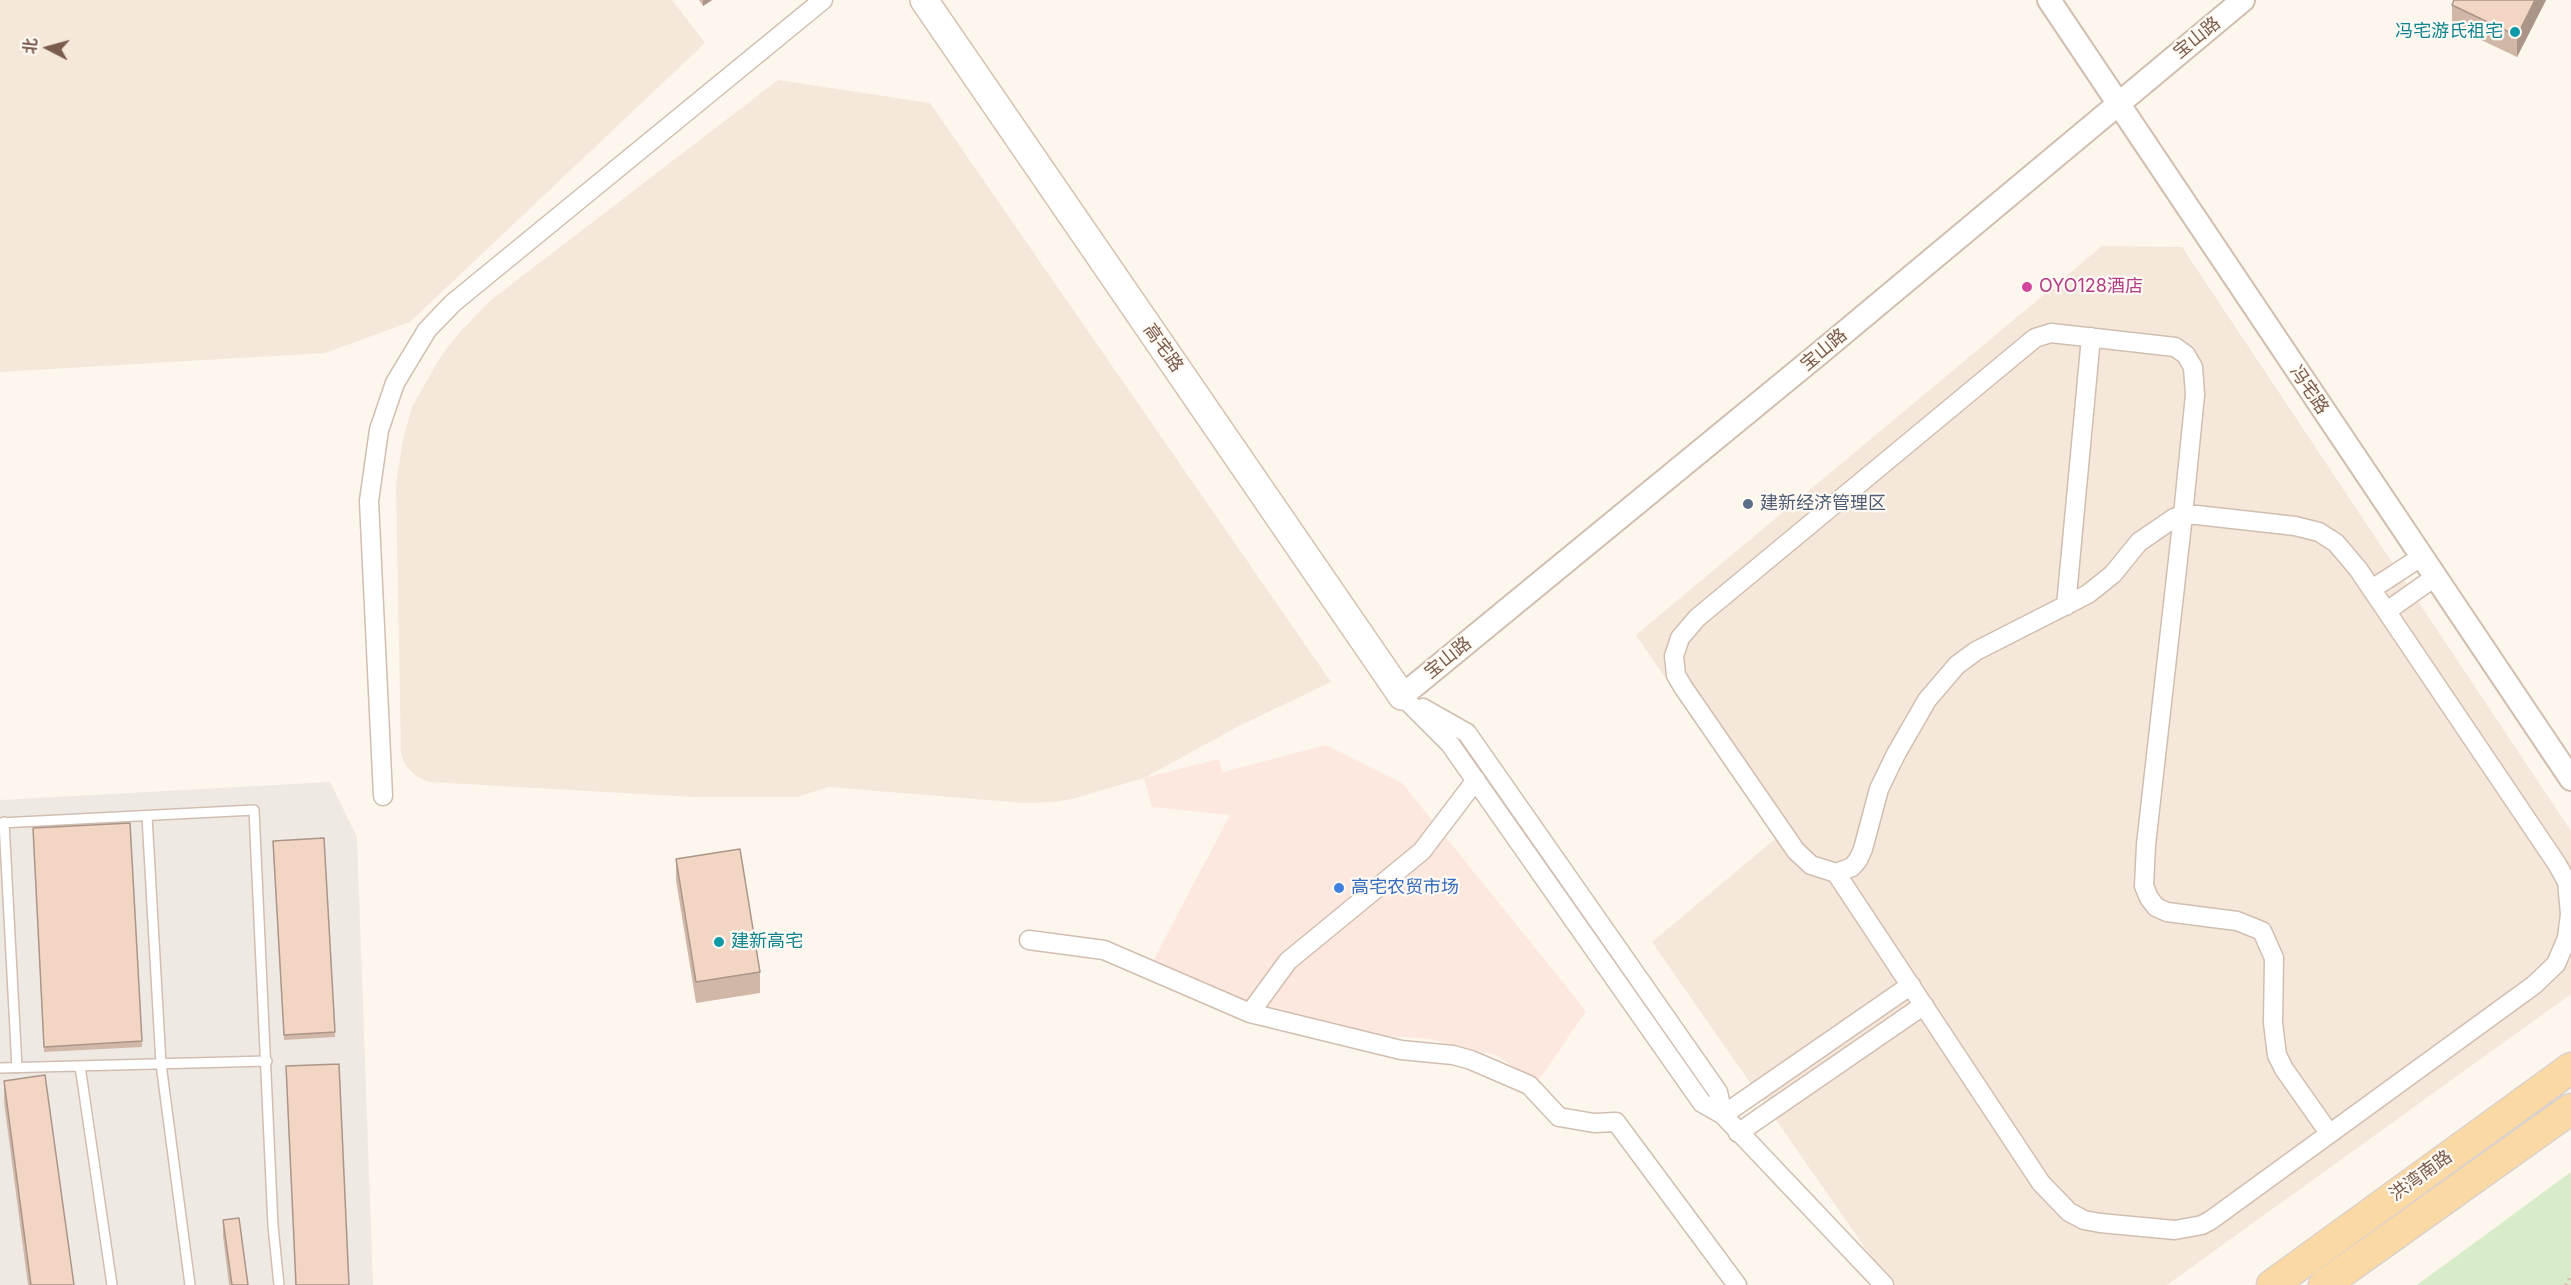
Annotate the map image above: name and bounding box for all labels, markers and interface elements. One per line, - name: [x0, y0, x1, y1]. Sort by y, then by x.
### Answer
- street label: 宝山路: [2169, 13, 2225, 63]
- north arrow: [18, 18, 78, 78]
- place label: 冯宅游氏祖宅: [2395, 21, 2503, 43]
- marker: 冯宅游氏祖宅: [2508, 25, 2522, 39]
- text: 北: [19, 37, 41, 55]
- place label: OYO128酒店: [2039, 276, 2143, 298]
- marker: OYO128酒店: [2020, 280, 2034, 294]
- street label: 高宅路: [1139, 320, 1187, 376]
- street label: 宝山路: [1796, 324, 1852, 376]
- street label: 冯宅路: [2285, 362, 2333, 418]
- place label: 建新经济管理区: [1760, 493, 1886, 515]
- marker: 建新经济管理区: [1741, 497, 1755, 511]
- street label: 宝山路: [1420, 633, 1476, 683]
- place label: 高宅农贸市场: [1351, 877, 1459, 899]
- marker: 高宅农贸市场: [1332, 881, 1346, 895]
- place label: 建新高宅: [731, 931, 803, 953]
- marker: 建新高宅: [712, 935, 726, 949]
- street label: 洪湾南路: [2386, 1146, 2456, 1206]

